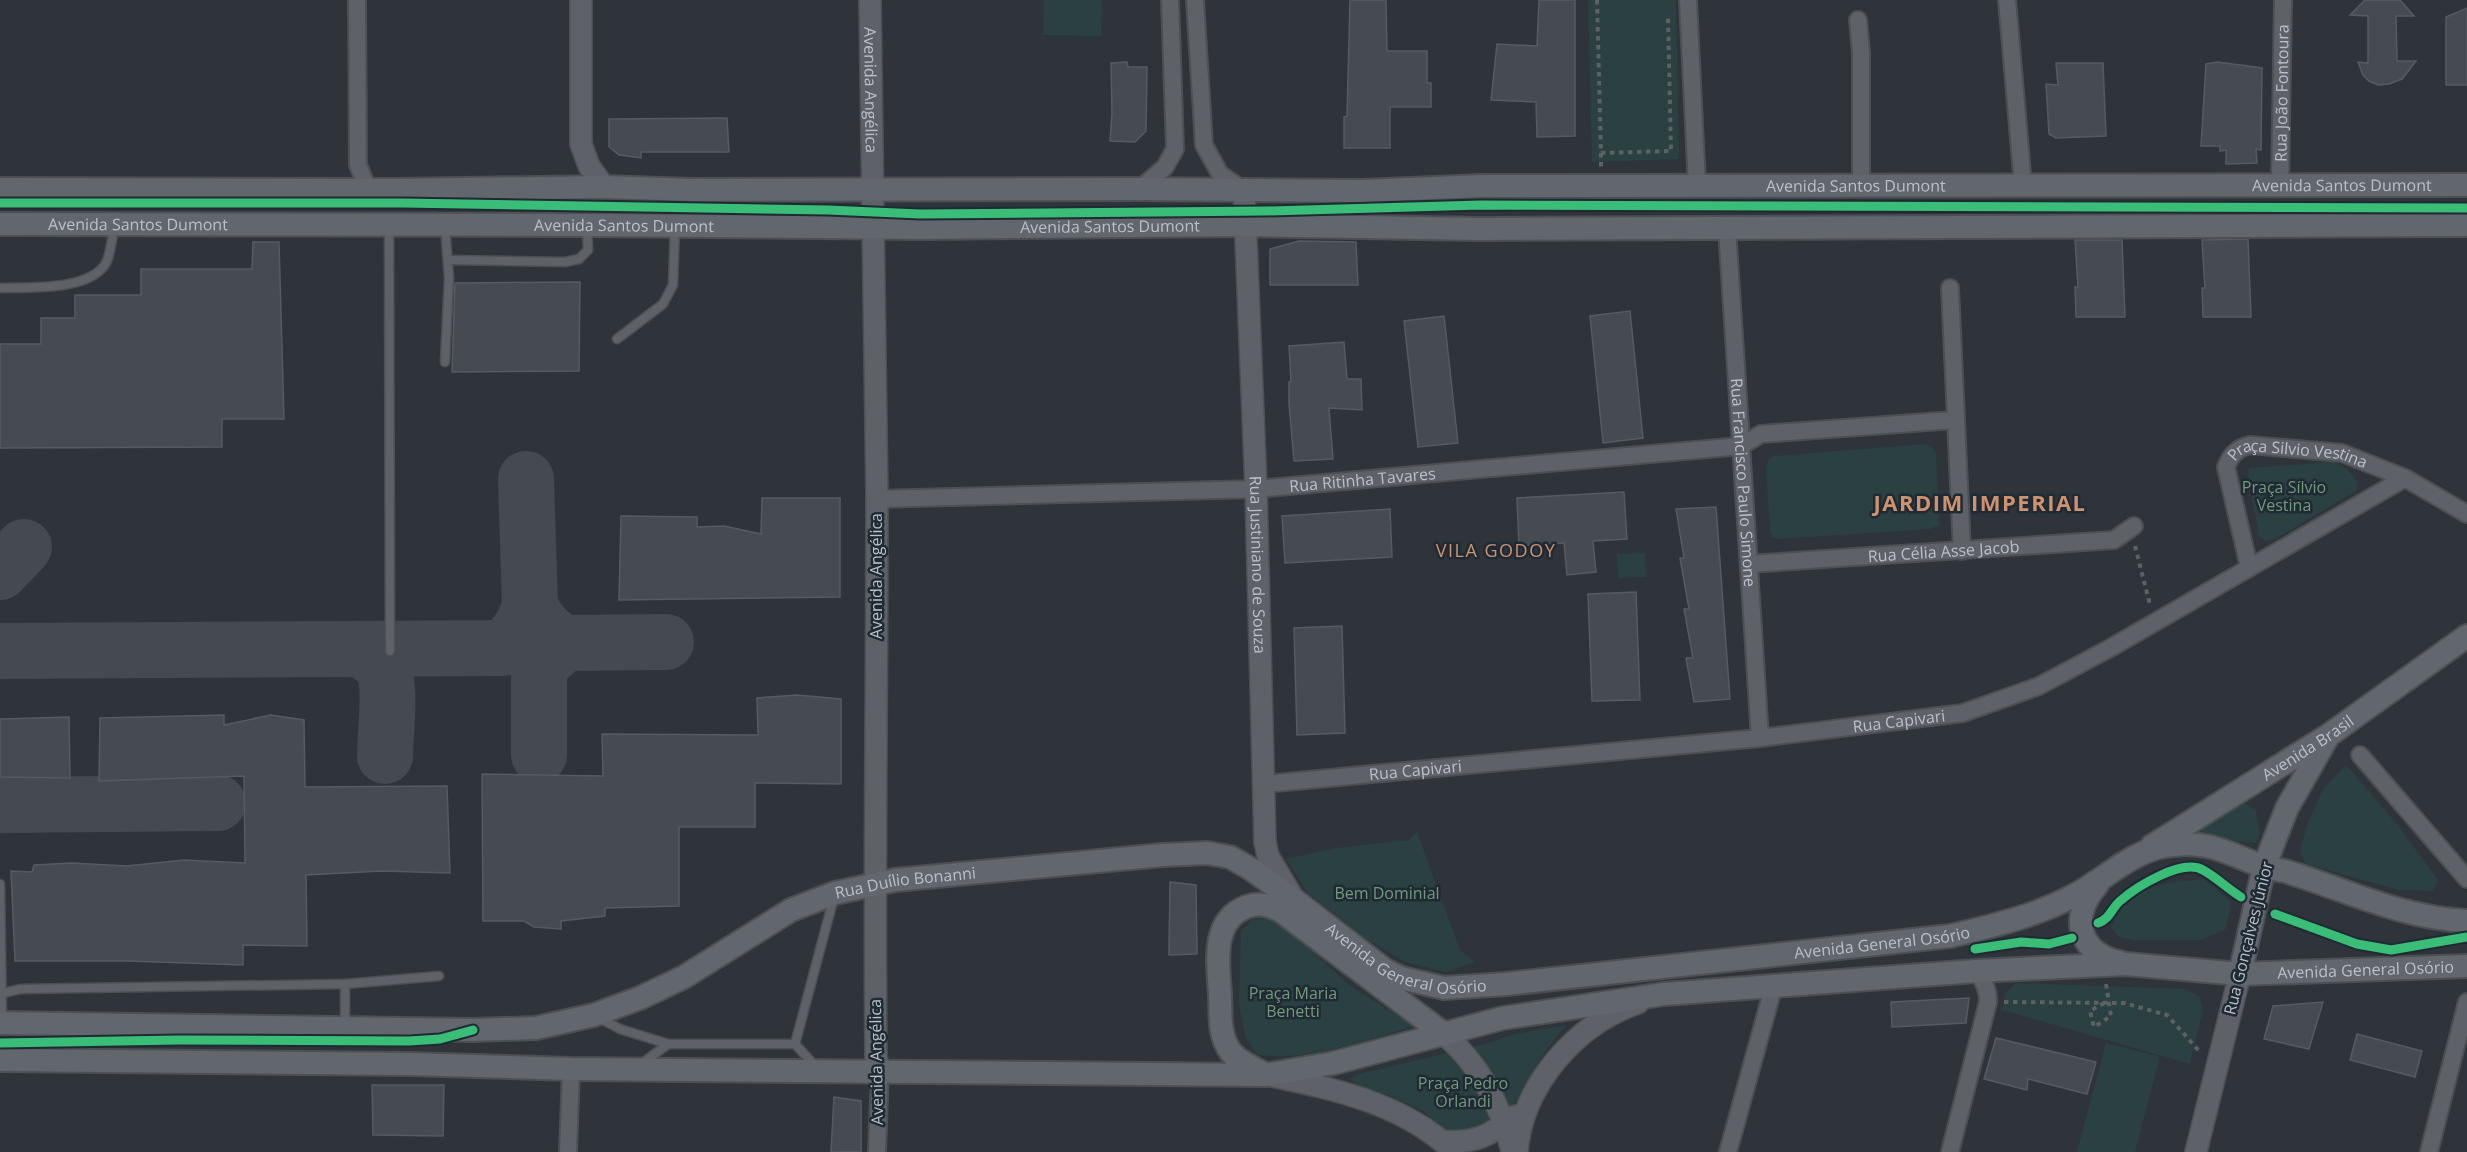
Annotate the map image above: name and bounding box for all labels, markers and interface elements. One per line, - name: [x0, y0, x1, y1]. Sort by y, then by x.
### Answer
- street label: Rua João Fontoura: [2269, 24, 2294, 162]
- street label: Avenida Angélica: [859, 27, 883, 153]
- street label: Avenida Santos Dumont: [2252, 174, 2432, 196]
- street label: Avenida Santos Dumont: [1766, 175, 1946, 197]
- street label: Avenida Santos Dumont: [48, 213, 228, 235]
- street label: Avenida Santos Dumont: [534, 214, 714, 237]
- street label: Avenida Santos Dumont: [1020, 214, 1200, 238]
- street label: Rua Francisco Paulo Simone: [1726, 377, 1761, 588]
- street label: Praça Silvio Vestina: [2222, 434, 2371, 473]
- street label: Rua Ritinha Tavares: [1288, 462, 1437, 497]
- street label: Rua Justiniano de Souza: [1244, 475, 1271, 654]
- park label: Praça Sílvio Vestina: [2242, 476, 2326, 516]
- district label: JARDIM IMPERIAL: [1871, 487, 2087, 517]
- street label: Avenida Angélica: [865, 513, 887, 639]
- street label: Rua Célia Asse Jacob: [1867, 535, 2020, 567]
- district label: VILA GODOY: [1436, 538, 1556, 562]
- street label: Rua Capivari: [1851, 704, 1946, 738]
- street label: Avenida Brasil: [2257, 710, 2358, 786]
- street label: Rua Capivari: [1368, 755, 1463, 785]
- street label: Rua Gonçalves Júnior: [2218, 859, 2278, 1017]
- street label: Rua Duílio Bonanni: [833, 862, 977, 904]
- park label: Bem Dominial: [1334, 882, 1440, 904]
- street label: Avenida General Osório: [1321, 917, 1487, 1000]
- street label: Avenida General Osório: [1793, 921, 1972, 964]
- street label: Avenida General Osório: [2277, 955, 2454, 984]
- park label: Praça Maria Benetti: [1249, 982, 1337, 1022]
- street label: Avenida Angélica: [864, 999, 888, 1125]
- park label: Praça Pedro Orlandi: [1418, 1072, 1508, 1112]

